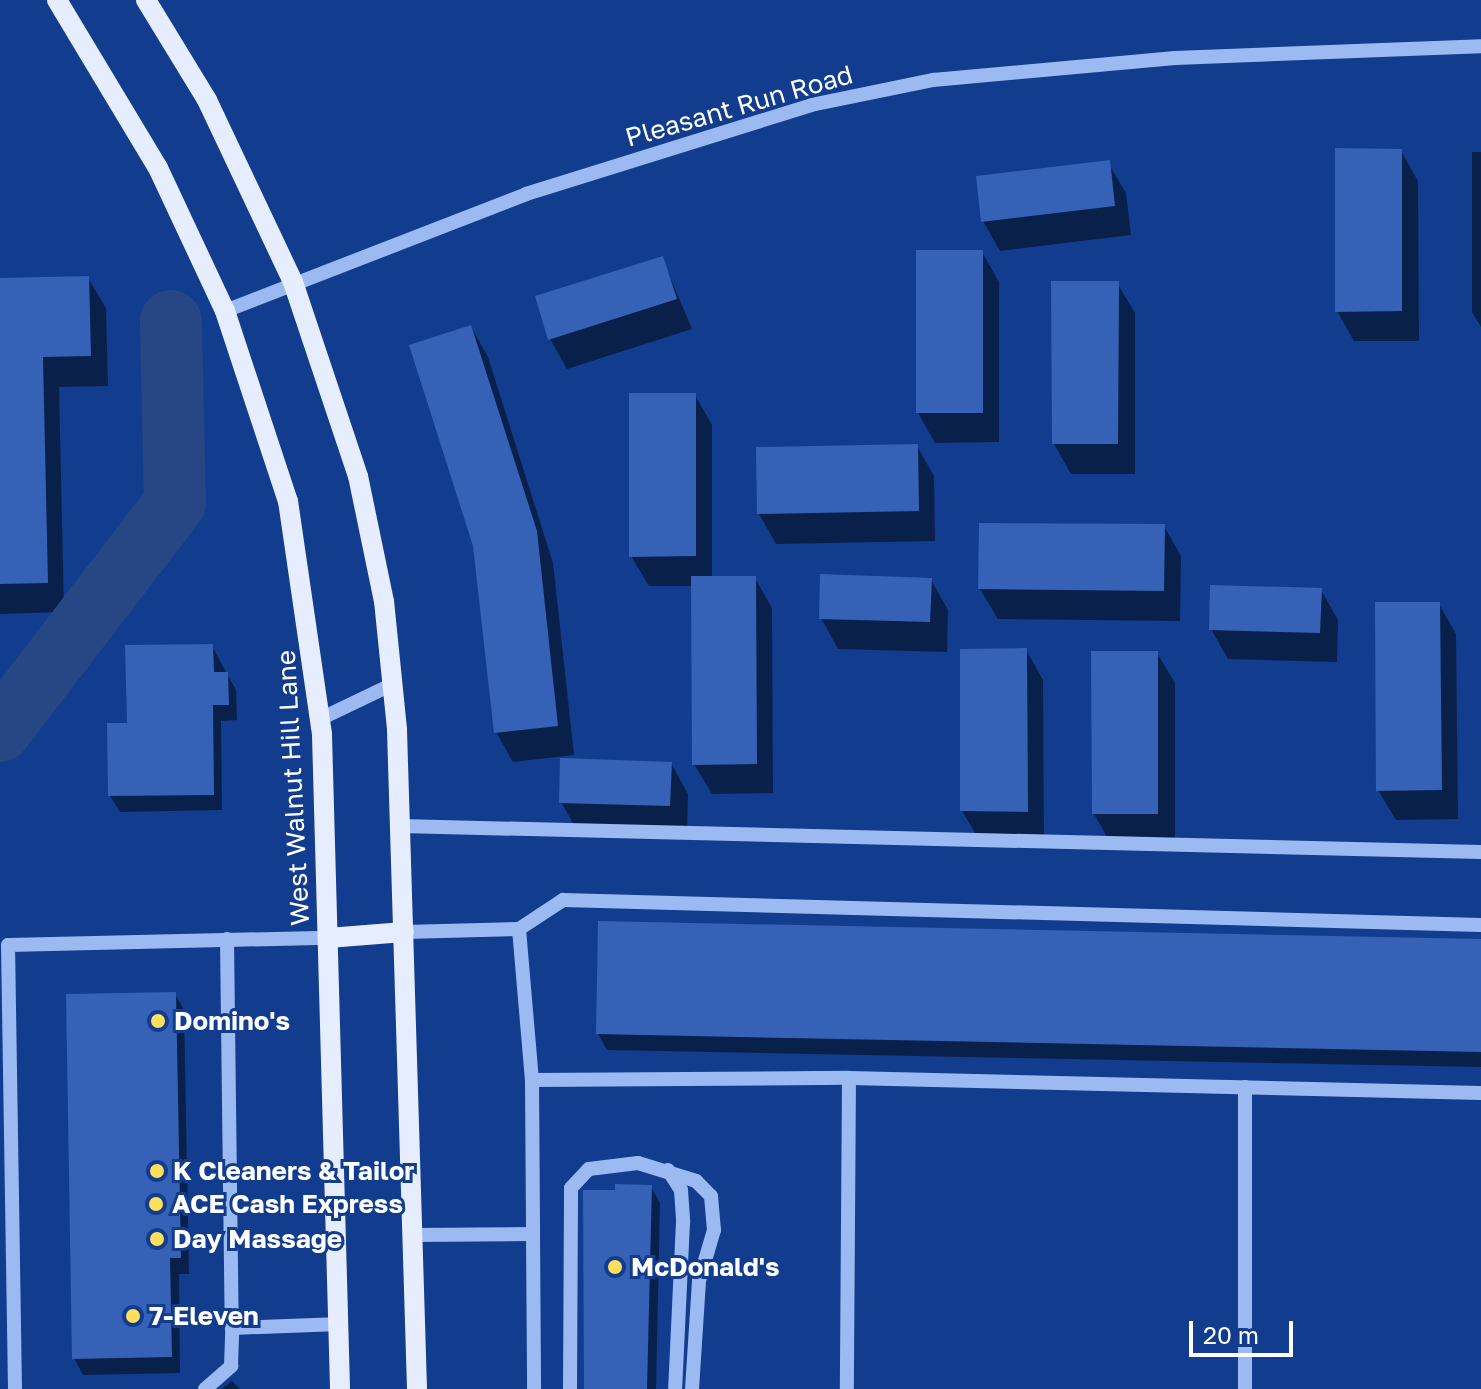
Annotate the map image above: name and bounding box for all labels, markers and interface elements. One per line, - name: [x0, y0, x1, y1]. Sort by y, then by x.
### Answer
- street label: Pleasant Run Road: [622, 59, 856, 153]
- street label: West Walnut Hill Lane: [270, 649, 316, 927]
- place label: Domino's: [174, 1005, 290, 1037]
- marker: Domino's: [149, 1012, 167, 1030]
- place label: K Cleaners & Tailor: [173, 1155, 414, 1187]
- marker: K Cleaners & Tailor: [148, 1162, 166, 1180]
- place label: ACE Cash Express: [172, 1188, 403, 1220]
- marker: ACE Cash Express: [147, 1195, 165, 1213]
- place label: Day Massage: [173, 1223, 342, 1255]
- marker: Day Massage: [148, 1230, 166, 1248]
- place label: McDonald's: [631, 1251, 779, 1283]
- marker: McDonald's: [606, 1258, 624, 1276]
- place label: 7-Eleven: [149, 1300, 259, 1332]
- scale bar: [1193, 1305, 1297, 1355]
- marker: 7-Eleven: [124, 1307, 142, 1325]
- text: 20 m: [1203, 1320, 1259, 1349]

